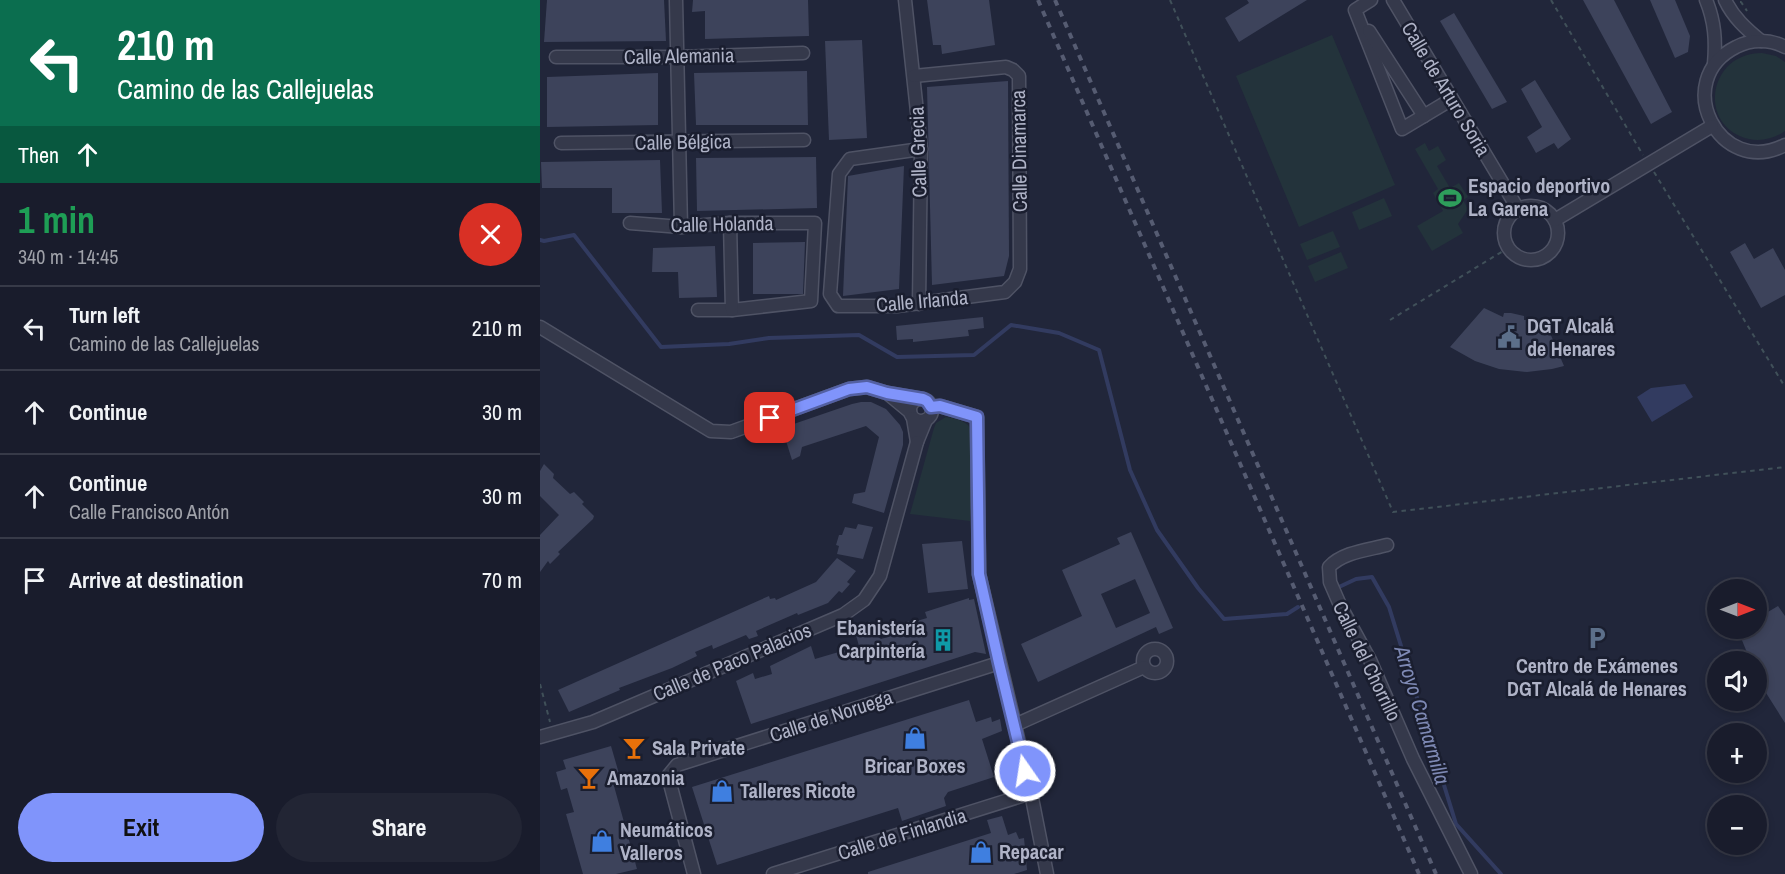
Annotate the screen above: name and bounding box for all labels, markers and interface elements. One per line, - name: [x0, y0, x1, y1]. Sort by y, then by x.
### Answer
- text: 210 m: [117, 17, 215, 73]
- street label: Calle de Arturo Soria: [1396, 17, 1497, 161]
- icon: left: [18, 24, 96, 102]
- street label: Calle Alemania: [624, 41, 734, 70]
- text: Camino de las Callejuelas: [117, 71, 374, 107]
- street label: Calle Dinamarca: [1004, 90, 1033, 212]
- street label: Calle Grecia: [902, 106, 933, 198]
- street label: Calle Bélgica: [634, 127, 732, 156]
- icon: ahead: [71, 138, 104, 171]
- text: Then: [18, 140, 59, 170]
- place label: Espacio deportivo La Garena: [1468, 172, 1610, 222]
- sports icon: Espacio deportivo La Garena: [1437, 185, 1463, 211]
- text: 1 min: [18, 196, 95, 244]
- button: close: [459, 203, 522, 266]
- street label: Calle Holanda: [670, 209, 774, 238]
- text: 340 m · 14:45: [18, 243, 118, 270]
- street label: Calle Irlanda: [875, 283, 969, 318]
- text: Turn left: [69, 300, 140, 330]
- icon: left: [18, 312, 51, 345]
- place label: DGT Alcalá de Henares: [1527, 312, 1615, 362]
- text: 210 m: [472, 313, 522, 343]
- public building icon: DGT Alcalá de Henares: [1496, 324, 1522, 350]
- text: Camino de las Callejuelas: [69, 330, 260, 357]
- pin: [744, 392, 795, 443]
- icon: ahead: [18, 396, 51, 429]
- text: Continue: [69, 397, 147, 427]
- text: 30 m: [482, 397, 522, 427]
- icon: arrive: [753, 401, 786, 434]
- text: Continue: [69, 468, 147, 498]
- icon: ahead: [18, 480, 51, 513]
- text: 30 m: [482, 481, 522, 511]
- text: Calle Francisco Antón: [69, 498, 229, 525]
- icon: arrive: [18, 564, 51, 597]
- text: Arrive at destination: [69, 565, 243, 595]
- text: 70 m: [482, 565, 522, 595]
- north arrow: [1707, 579, 1767, 639]
- map controls: [1707, 579, 1767, 855]
- street label: Calle del Chorrillo: [1327, 596, 1408, 725]
- place label: Ebanistería Carpintería: [837, 614, 925, 664]
- street label: Calle de Paco Palacios: [648, 616, 815, 707]
- parking icon: Centro de Exámenes DGT Alcalá de Henares: [1584, 625, 1610, 651]
- building icon: Ebanistería Carpintería: [930, 627, 956, 653]
- water label: Arroyo Camarmilla: [1387, 641, 1457, 788]
- button: sound: [1707, 651, 1767, 711]
- place label: Centro de Exámenes DGT Alcalá de Henares: [1507, 652, 1687, 702]
- street label: Calle de Noruega: [766, 683, 896, 748]
- button: +: [1707, 723, 1767, 783]
- shop icon: Bricar Boxes: [902, 725, 928, 751]
- place label: Sala Private: [652, 734, 745, 761]
- bar icon: Sala Private: [621, 735, 647, 761]
- position arrow: [993, 739, 1057, 803]
- place label: Bricar Boxes: [864, 752, 966, 779]
- place label: Amazonia: [607, 764, 684, 791]
- bar icon: Amazonia: [576, 765, 602, 791]
- place label: Talleres Ricote: [740, 777, 855, 804]
- shop icon: Talleres Ricote: [709, 778, 735, 804]
- button: Exit: [18, 793, 264, 862]
- button: Share: [276, 793, 522, 862]
- button: −: [1707, 795, 1767, 855]
- street label: Calle de Finlandia: [834, 801, 969, 866]
- place label: Neumáticos Valleros: [620, 816, 713, 866]
- shop icon: Neumáticos Valleros: [589, 828, 615, 854]
- place label: Repacar: [999, 838, 1064, 865]
- shop icon: Repacar: [968, 839, 994, 865]

